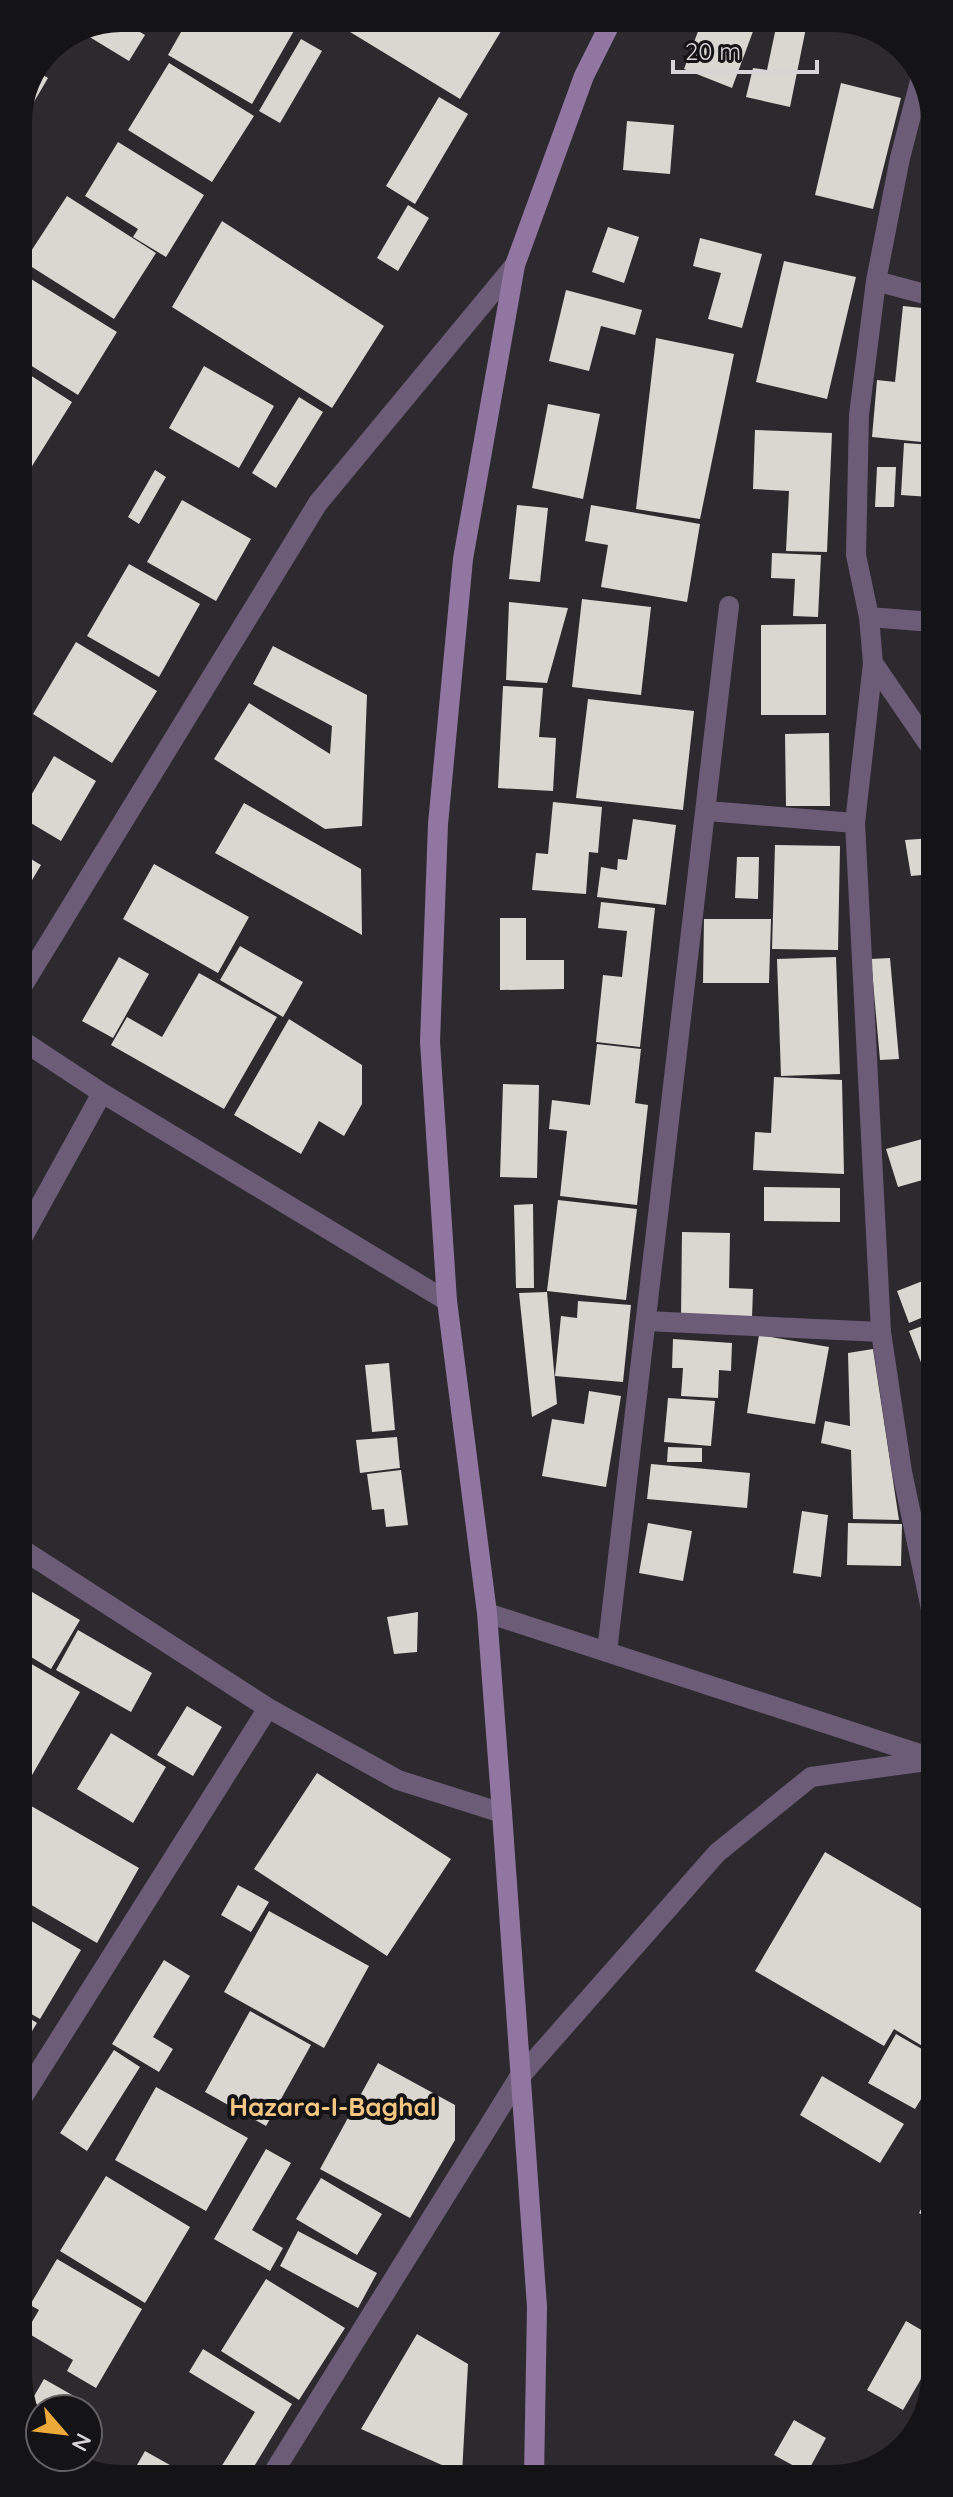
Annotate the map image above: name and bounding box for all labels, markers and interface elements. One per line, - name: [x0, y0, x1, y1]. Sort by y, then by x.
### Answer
- scale bar: [673, 24, 817, 74]
- text: 20 m: [685, 36, 741, 66]
- district label: Hazara-I-Baghal: [229, 2090, 437, 2123]
- north arrow: [24, 2393, 104, 2473]
- text: N: [66, 2429, 98, 2456]

